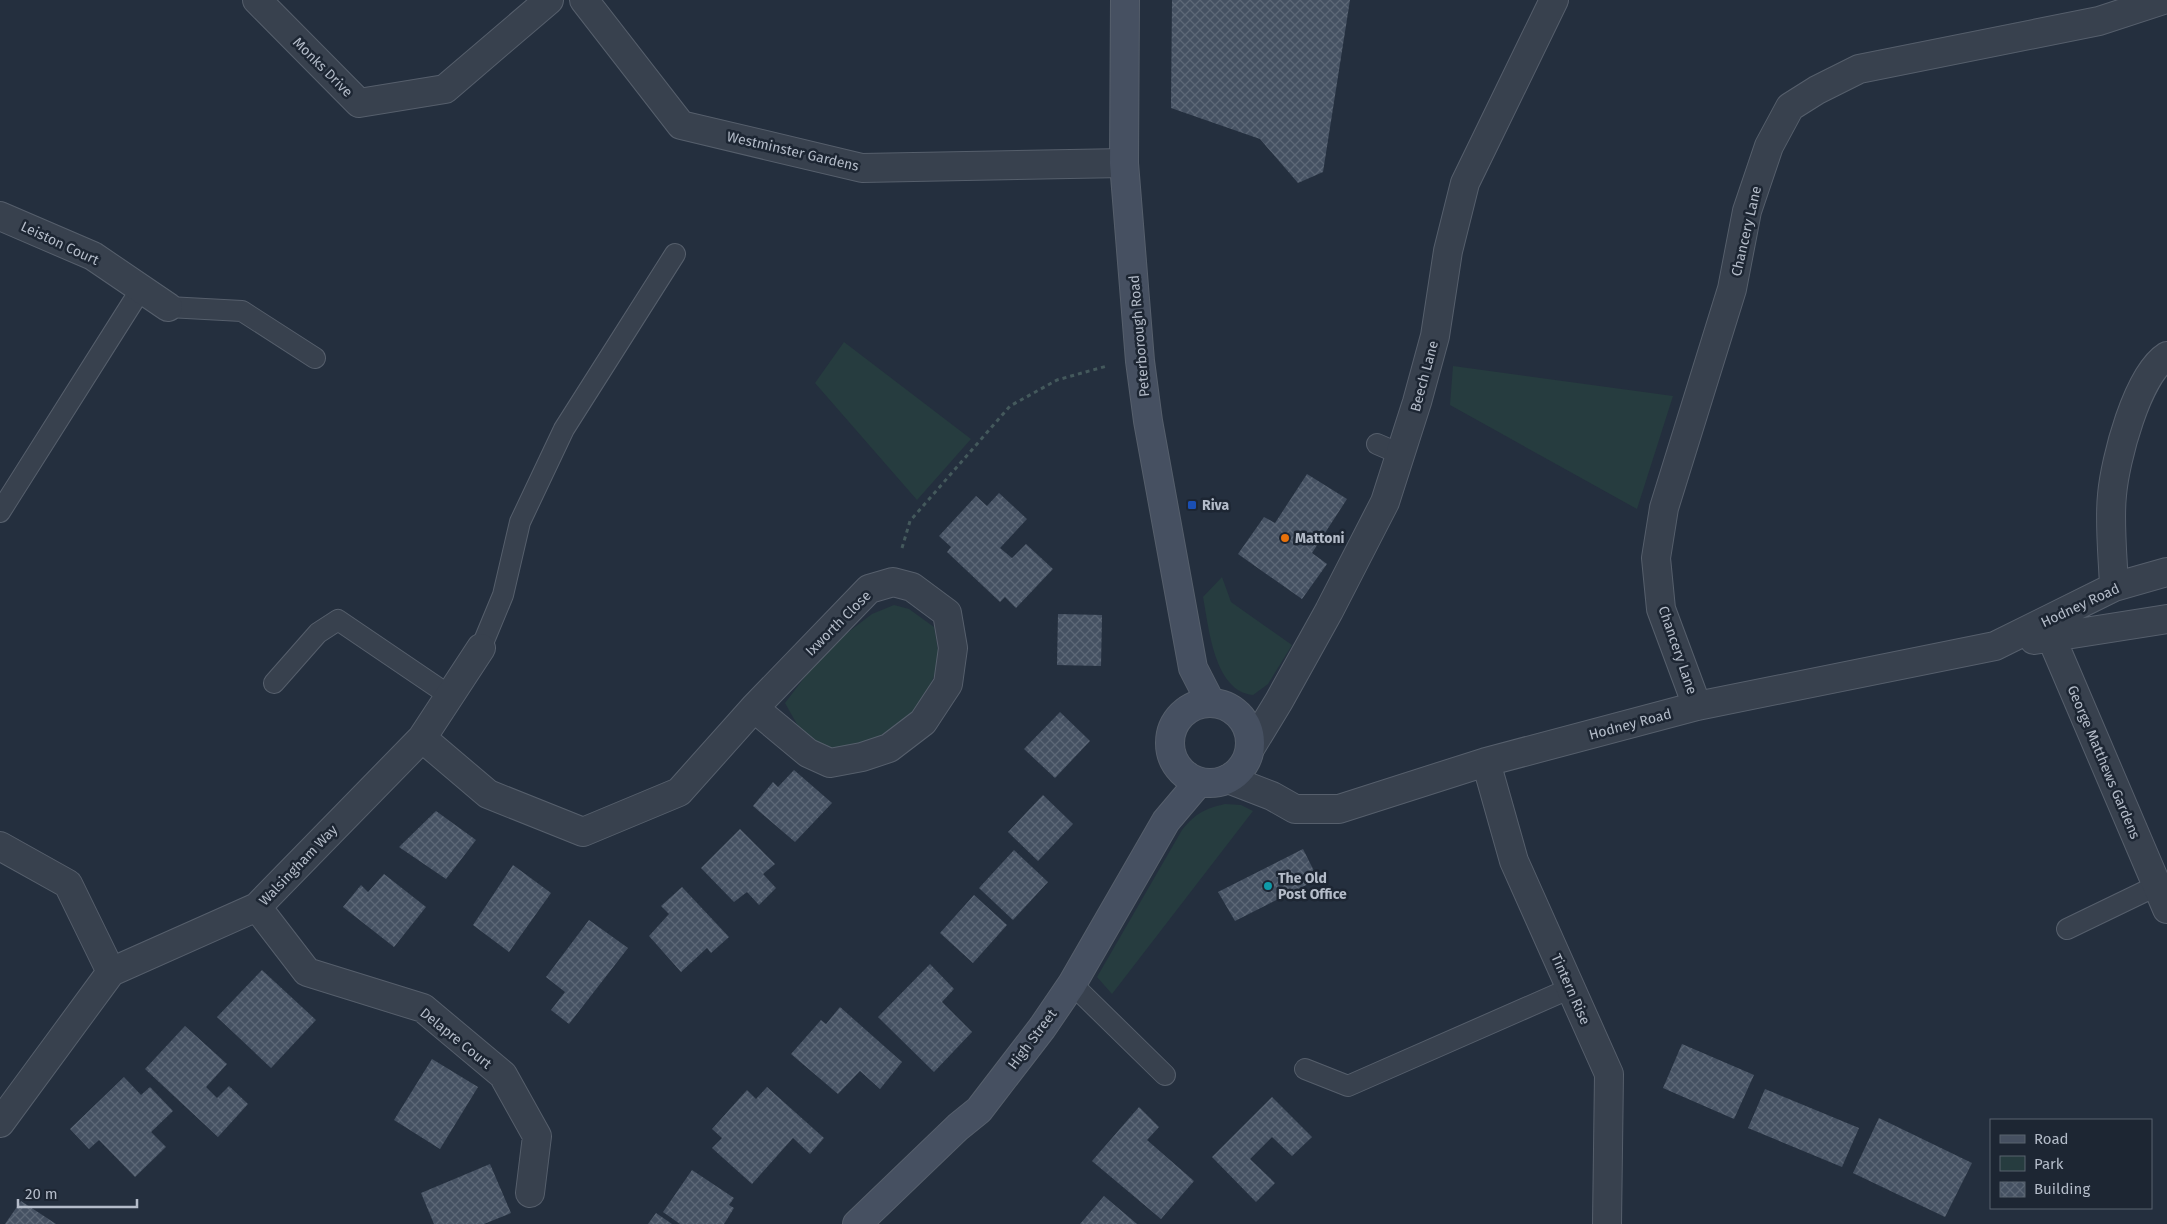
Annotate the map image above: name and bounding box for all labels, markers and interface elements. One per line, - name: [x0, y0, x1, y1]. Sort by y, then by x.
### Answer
- street label: Monks Drive: [289, 34, 356, 101]
- street label: Westminster Gardens: [725, 128, 861, 175]
- street label: Chancery Lane: [1728, 184, 1765, 278]
- street label: Leiston Court: [18, 218, 102, 269]
- street label: Peterborough Road: [1126, 274, 1153, 398]
- street label: Beech Lane: [1407, 339, 1442, 413]
- place label: Riva: [1202, 497, 1229, 514]
- marker: Riva: [1186, 499, 1198, 511]
- place label: Mattoni: [1295, 530, 1344, 547]
- marker: Mattoni: [1279, 532, 1291, 544]
- street label: Hodney Road: [2038, 580, 2122, 631]
- street label: Ixworth Close: [802, 587, 875, 660]
- street label: Chancery Lane: [1655, 604, 1701, 696]
- street label: George Matthews Gardens: [2063, 683, 2144, 842]
- street label: Hodney Road: [1587, 705, 1673, 744]
- street label: Walsingham Way: [256, 821, 341, 909]
- place label: The Old Post Office: [1278, 870, 1347, 903]
- marker: The Old Post Office: [1262, 880, 1274, 892]
- street label: Tintern Rise: [1547, 951, 1594, 1027]
- street label: Delapre Court: [416, 1004, 496, 1073]
- street label: High Street: [1004, 1005, 1061, 1073]
- legend: [1990, 1119, 2152, 1209]
- text: Road: [2034, 1130, 2069, 1148]
- text: Park: [2034, 1155, 2064, 1173]
- scale bar: [18, 1176, 136, 1208]
- text: Building: [2034, 1180, 2090, 1198]
- text: 20 m: [25, 1185, 58, 1203]

